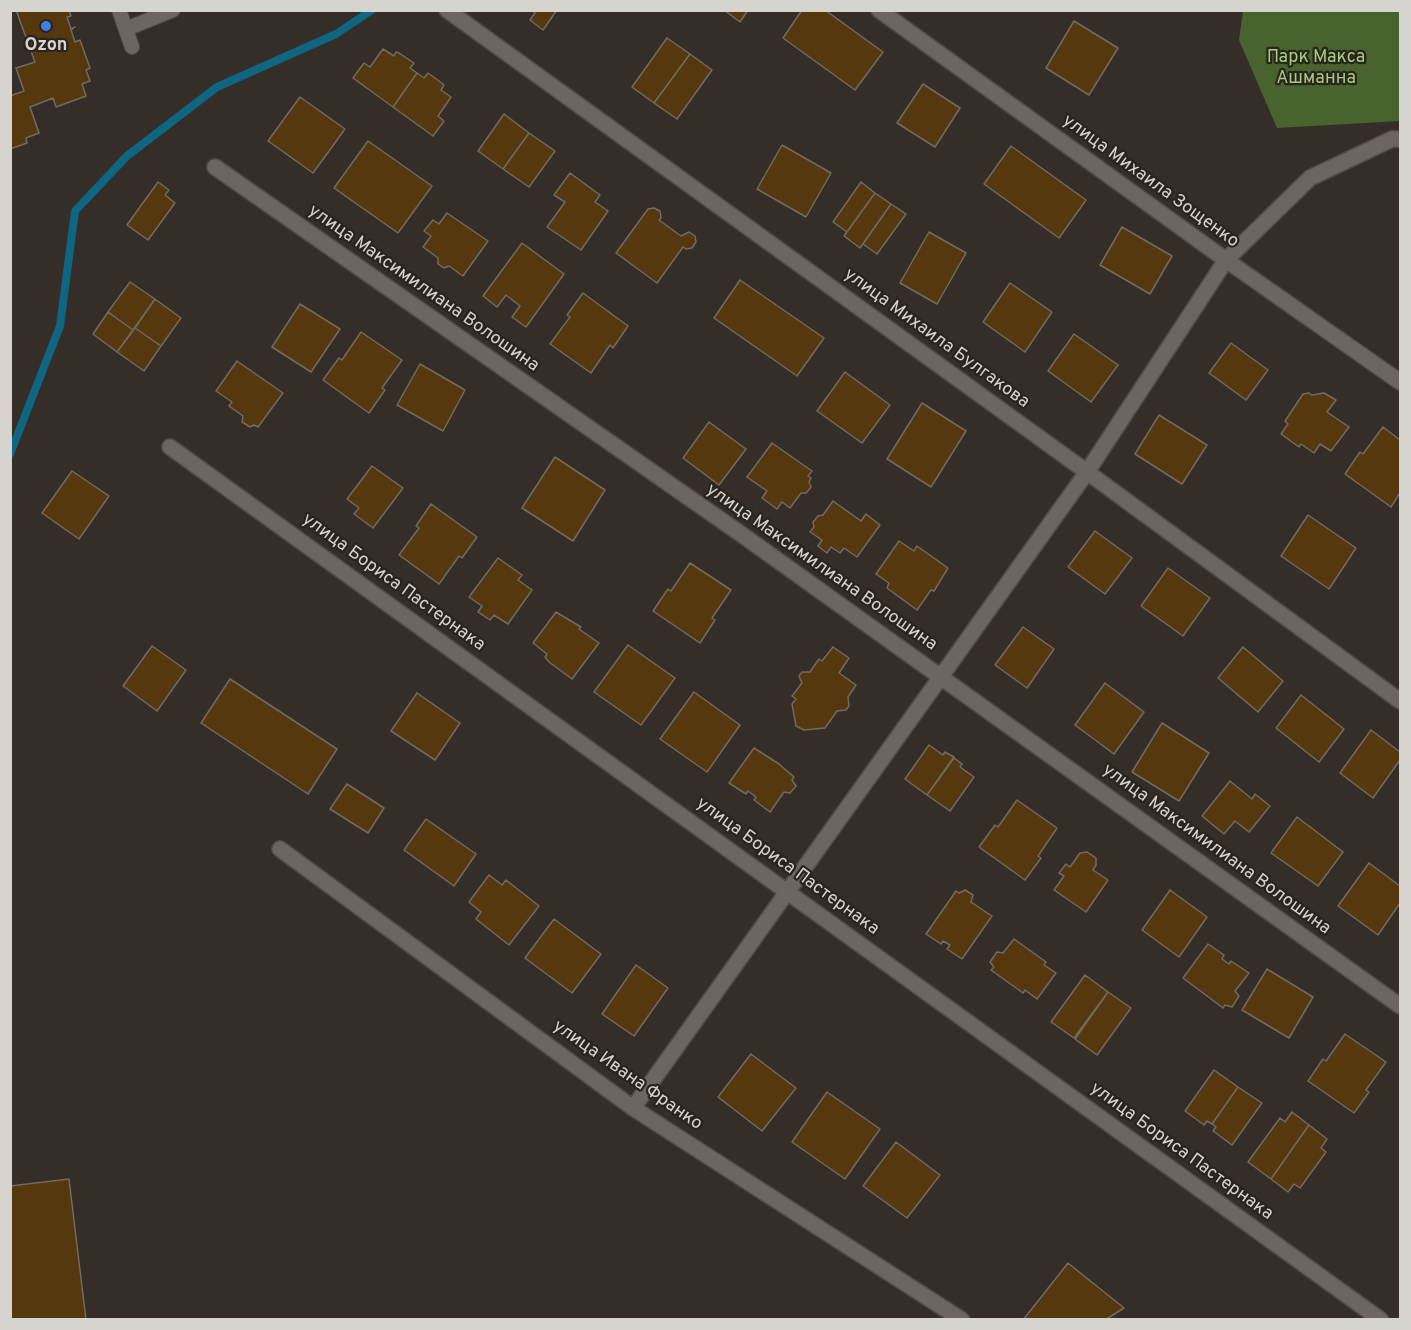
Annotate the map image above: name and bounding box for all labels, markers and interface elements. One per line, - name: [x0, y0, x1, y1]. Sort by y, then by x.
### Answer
- marker: Ozon: [39, 19, 53, 33]
- place label: Ozon: [25, 35, 67, 57]
- park label: Парк Макса Ашманна: [1267, 47, 1365, 90]
- street label: улица Михаила Зощенко: [1057, 111, 1243, 253]
- street label: улица Максимилиана Волошина: [303, 201, 543, 377]
- street label: улица Михаила Булгакова: [839, 264, 1033, 414]
- street label: улица Максимилиана Волошина: [701, 480, 941, 656]
- street label: улица Бориса Пастернака: [297, 509, 489, 657]
- street label: улица Максимилиана Волошина: [1098, 760, 1334, 940]
- street label: улица Бориса Пастернака: [691, 793, 883, 941]
- street label: улица Ивана Франко: [548, 1016, 706, 1136]
- street label: улица Бориса Пастернака: [1085, 1078, 1277, 1226]

